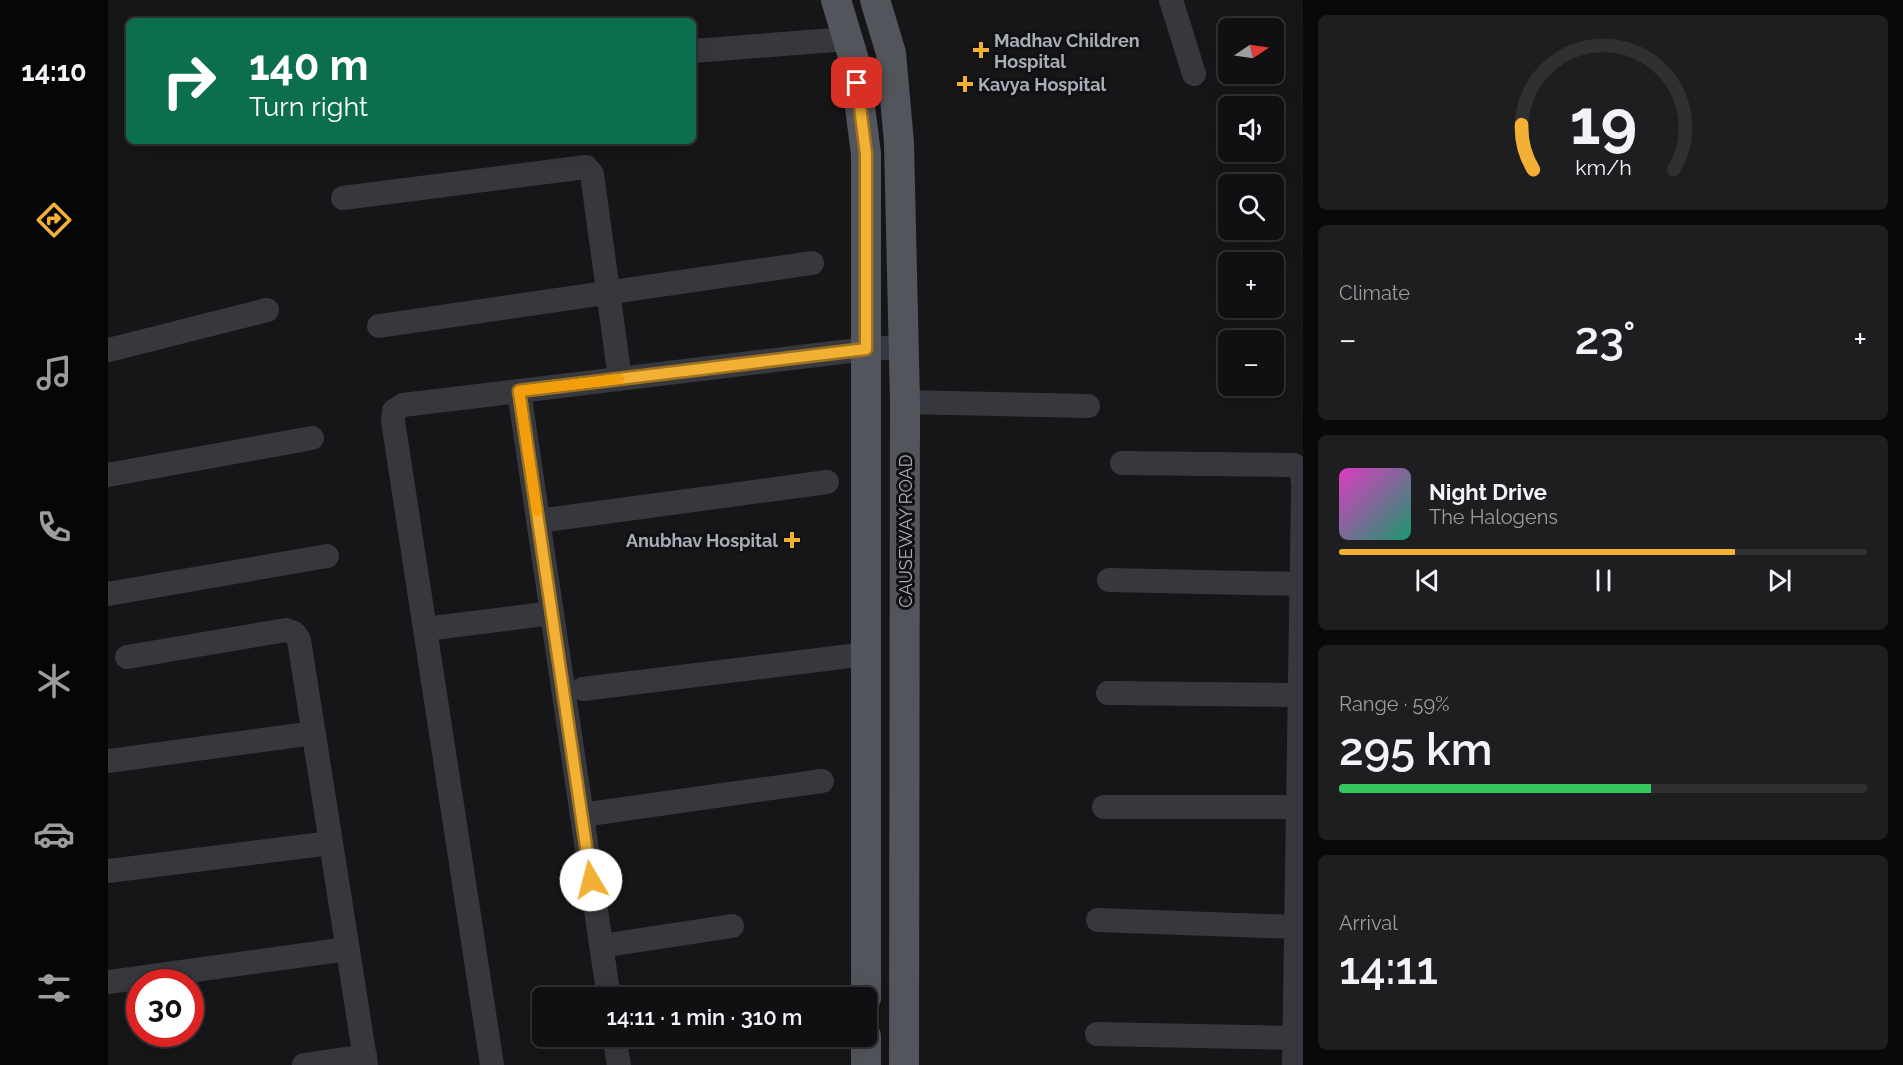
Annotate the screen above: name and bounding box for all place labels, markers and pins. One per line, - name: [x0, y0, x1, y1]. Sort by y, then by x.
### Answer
- place label: Madhav Children Hospital: [994, 30, 1140, 72]
- marker: Madhav Children Hospital: [972, 41, 990, 59]
- pin: [831, 57, 882, 108]
- place label: Kavya Hospital: [978, 74, 1106, 95]
- marker: Kavya Hospital: [956, 75, 974, 93]
- place label: Anubhav Hospital: [626, 530, 778, 551]
- marker: Anubhav Hospital: [783, 531, 801, 549]

